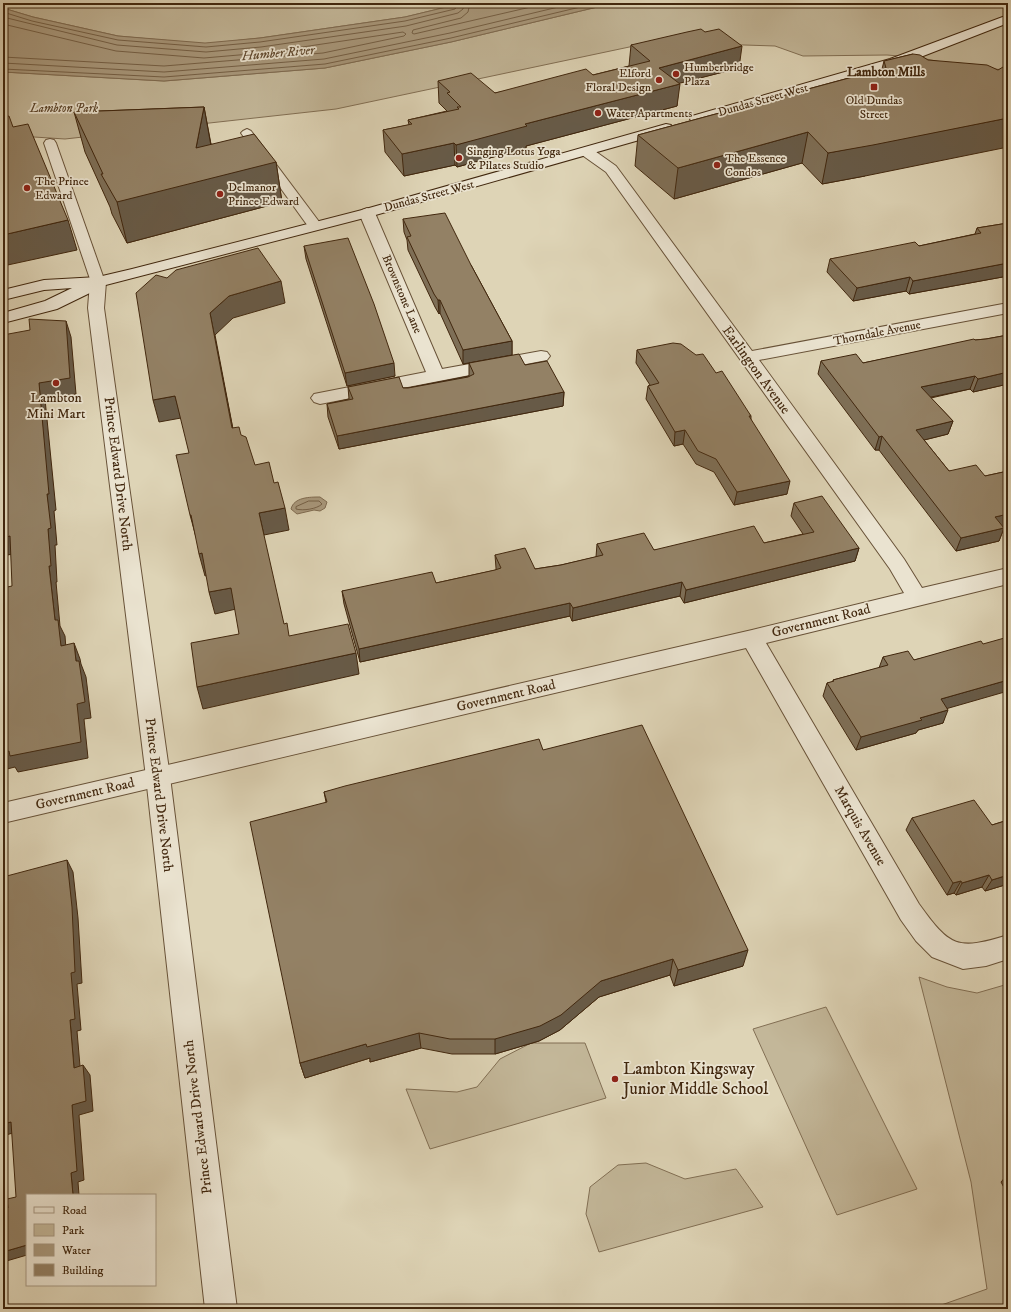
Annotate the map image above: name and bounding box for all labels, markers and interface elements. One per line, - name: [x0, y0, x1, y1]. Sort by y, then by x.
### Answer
- water label: Humber River: [240, 42, 316, 64]
- place label: Humberbridge Plaza: [684, 60, 754, 89]
- district label: Lambton Mills: [847, 64, 926, 80]
- place label: Elford Floral Design: [585, 66, 652, 95]
- marker: Humberbridge Plaza: [671, 69, 681, 79]
- marker: Elford Floral Design: [654, 75, 664, 85]
- street label: Dundas Street West: [716, 80, 810, 120]
- marker: Old Dundas Street: [869, 82, 879, 92]
- place label: Old Dundas Street: [846, 93, 902, 122]
- park label: Lambton Park: [29, 101, 98, 116]
- place label: Water Apartments: [605, 106, 692, 121]
- marker: Water Apartments: [593, 108, 603, 118]
- place label: Singing Lotus Yoga & Pilates Studio: [467, 144, 561, 173]
- place label: The Essence Condos: [725, 151, 786, 180]
- marker: Singing Lotus Yoga & Pilates Studio: [454, 153, 464, 163]
- marker: The Essence Condos: [712, 160, 722, 170]
- place label: The Prince Edward: [35, 174, 89, 203]
- street label: Dundas Street West: [382, 177, 476, 215]
- place label: Delmanor Prince Edward: [228, 180, 299, 209]
- marker: The Prince Edward: [22, 183, 32, 193]
- marker: Delmanor Prince Edward: [215, 189, 225, 199]
- street label: Brownstone Lane: [379, 252, 425, 336]
- street label: Thorndale Avenue: [832, 317, 922, 349]
- street label: Earlington Avenue: [718, 322, 794, 418]
- marker: Lambton Mini Mart: [51, 378, 61, 388]
- place label: Lambton Mini Mart: [27, 389, 86, 423]
- street label: Prince Edward Drive North: [100, 396, 136, 553]
- street label: Government Road: [770, 600, 872, 642]
- street label: Government Road: [455, 676, 557, 716]
- street label: Prince Edward Drive North: [141, 717, 177, 874]
- street label: Government Road: [34, 774, 136, 814]
- street label: Marquis Avenue: [830, 783, 890, 869]
- street label: Prince Edward Drive North: [180, 1038, 216, 1195]
- place label: Lambton Kingsway Junior Middle School: [621, 1058, 768, 1100]
- marker: Lambton Kingsway Junior Middle School: [610, 1074, 620, 1084]
- legend: [26, 1194, 156, 1286]
- text: Road: [62, 1203, 87, 1218]
- text: Park: [62, 1223, 84, 1238]
- text: Water: [61, 1243, 91, 1258]
- text: Building: [62, 1263, 103, 1278]

